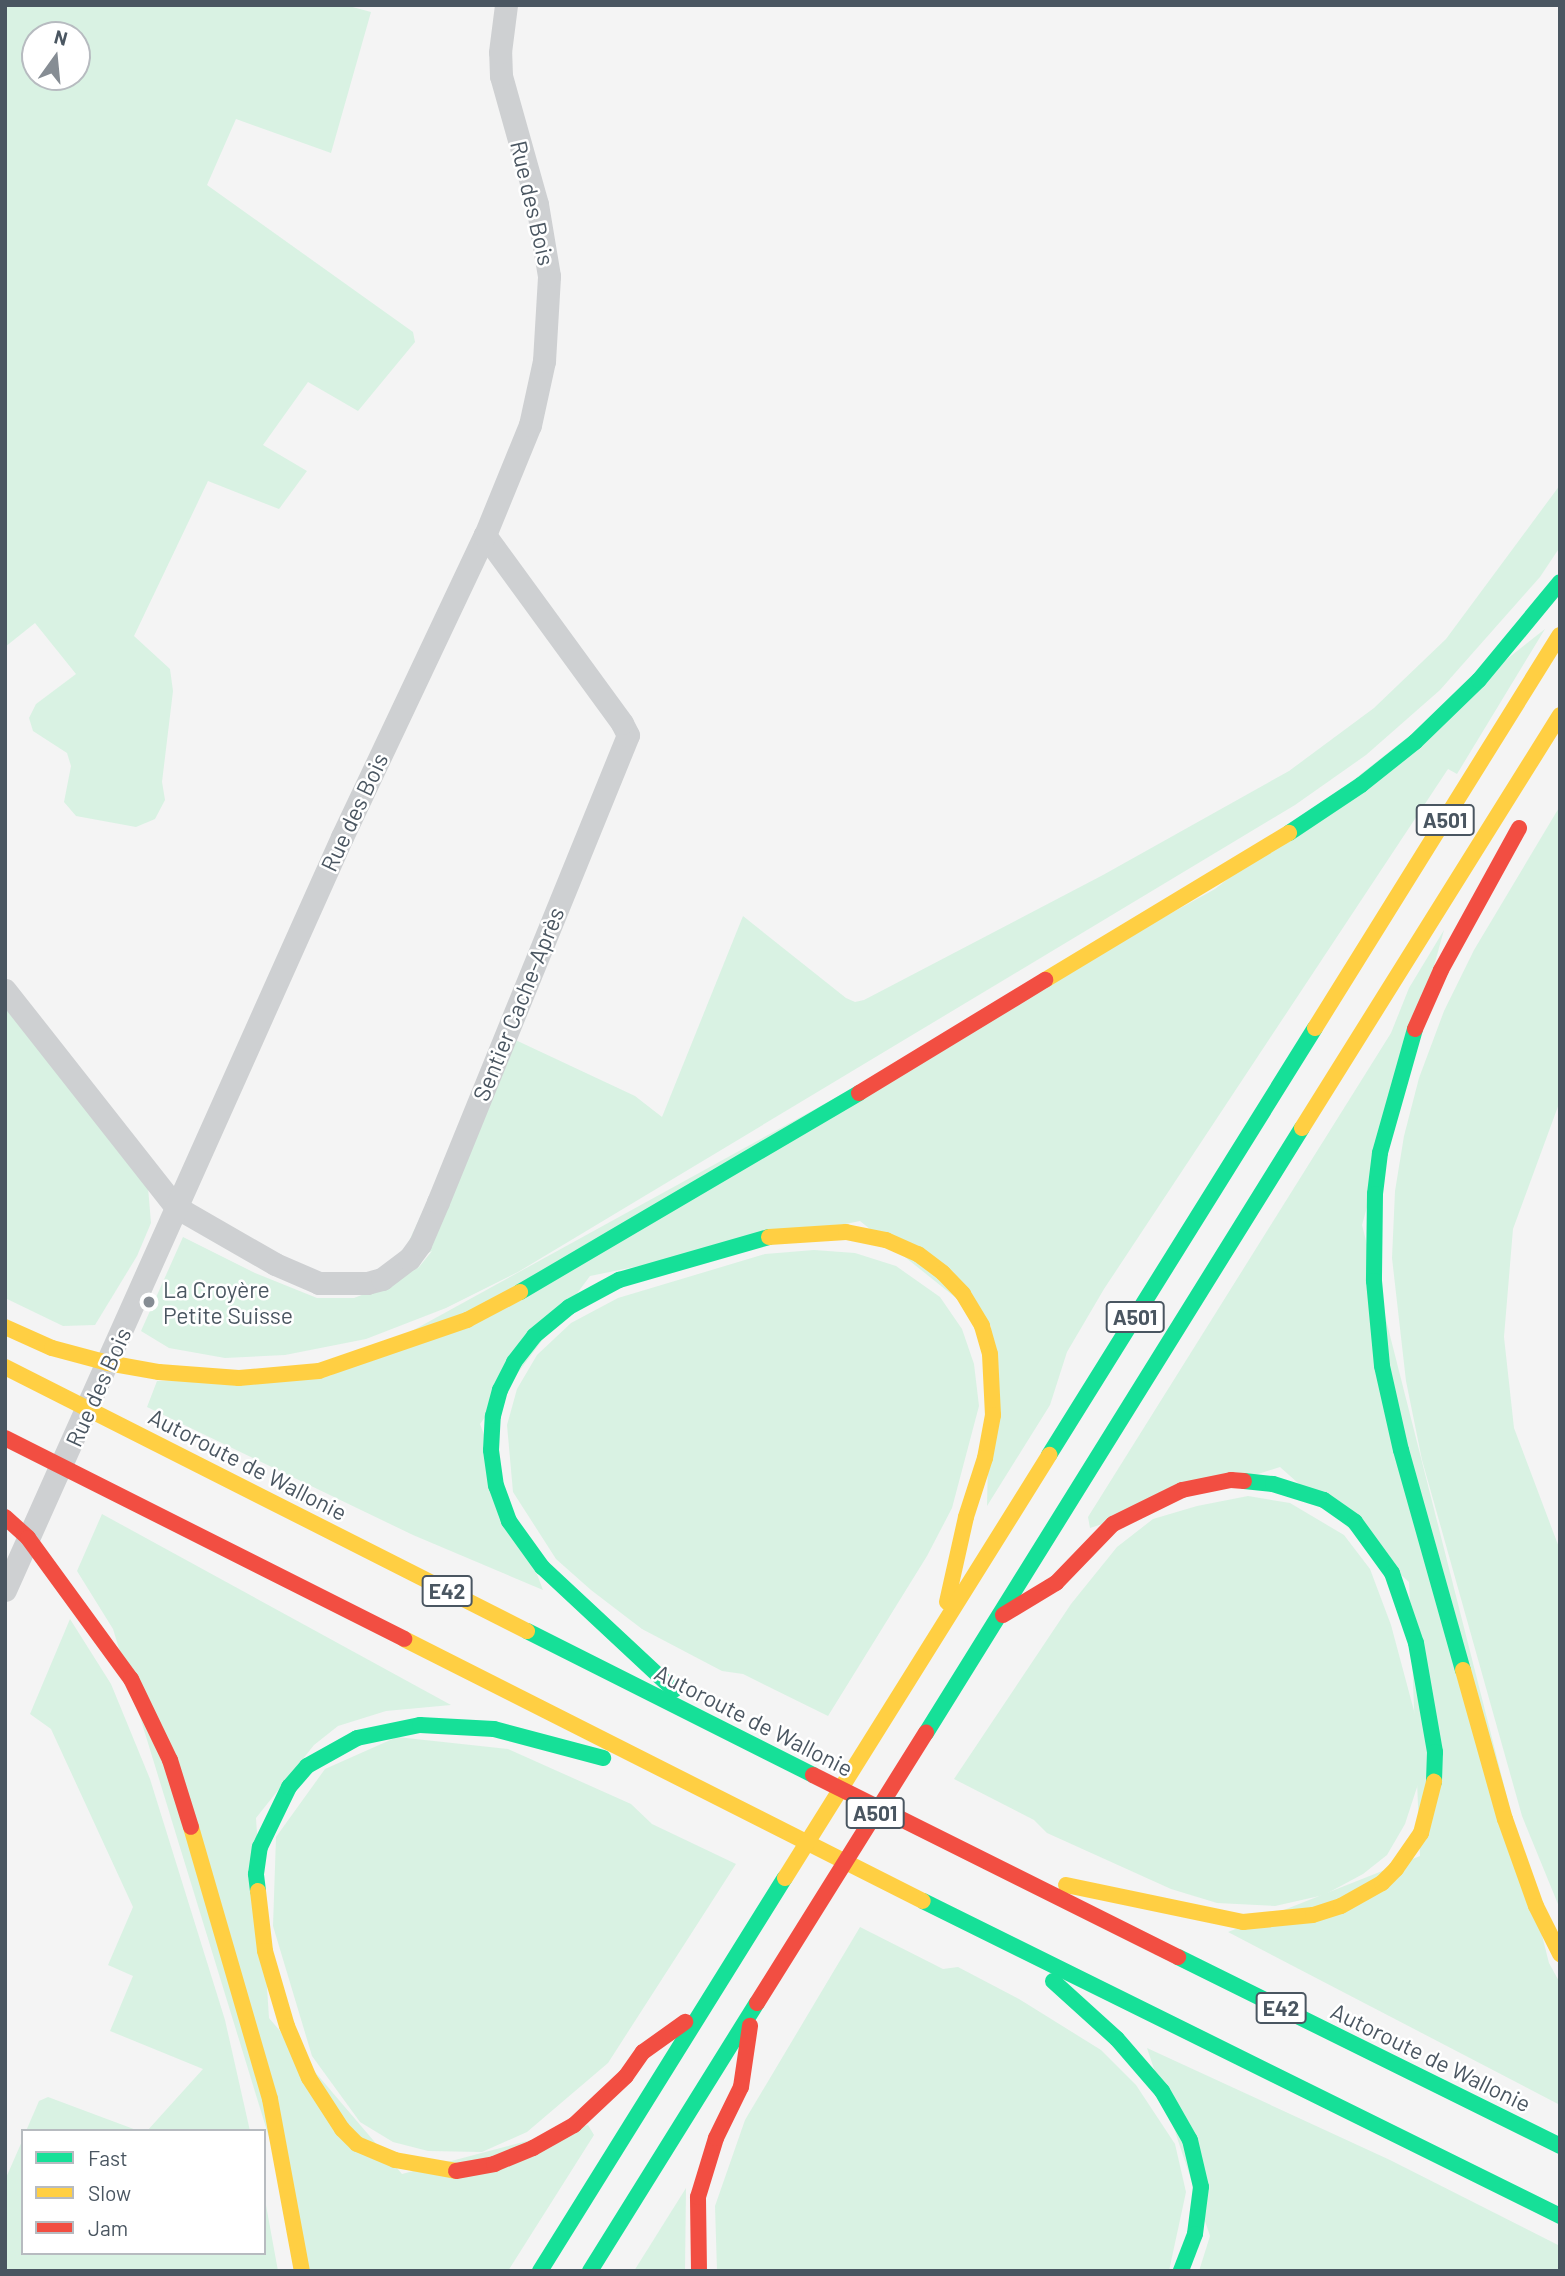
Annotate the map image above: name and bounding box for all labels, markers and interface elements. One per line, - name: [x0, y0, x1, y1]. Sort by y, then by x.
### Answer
- north arrow: [21, 21, 91, 91]
- text: N: [52, 24, 70, 50]
- street label: Rue des Bois: [505, 138, 561, 268]
- street label: Rue des Bois: [315, 748, 393, 876]
- road number: A501: [1415, 802, 1475, 838]
- street label: Sentier Cache-Après: [466, 903, 570, 1105]
- place label: La Croyère Petite Suisse: [163, 1275, 293, 1329]
- marker: La Croyère Petite Suisse: [141, 1294, 157, 1310]
- road number: A501: [1105, 1300, 1165, 1334]
- street label: Rue des Bois: [59, 1323, 137, 1451]
- street label: Autoroute de Wallonie: [144, 1402, 352, 1526]
- road number: E42: [421, 1574, 473, 1608]
- street label: Autoroute de Wallonie: [650, 1658, 858, 1782]
- road number: A501: [845, 1796, 905, 1830]
- road number: E42: [1255, 1990, 1307, 2025]
- street label: Autoroute de Wallonie: [1327, 1997, 1535, 2117]
- legend: [21, 2129, 266, 2255]
- text: Fast: [88, 2145, 128, 2170]
- text: Slow: [88, 2180, 131, 2205]
- text: Jam: [88, 2215, 128, 2240]

